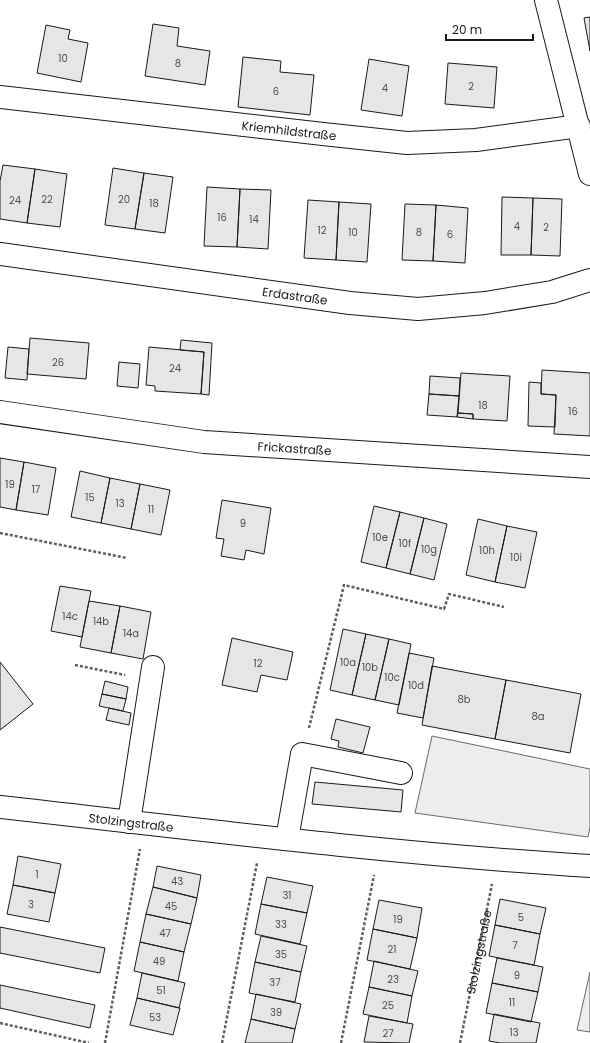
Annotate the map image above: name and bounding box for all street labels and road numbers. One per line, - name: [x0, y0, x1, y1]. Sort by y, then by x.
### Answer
- street label: Kriemhildstraße: [241, 116, 337, 144]
- street label: Erdastraße: [261, 282, 329, 308]
- street label: Frickastraße: [257, 437, 332, 459]
- street label: Stolzingstraße: [88, 809, 174, 835]
- street label: Stolzingstraße: [462, 908, 495, 995]

